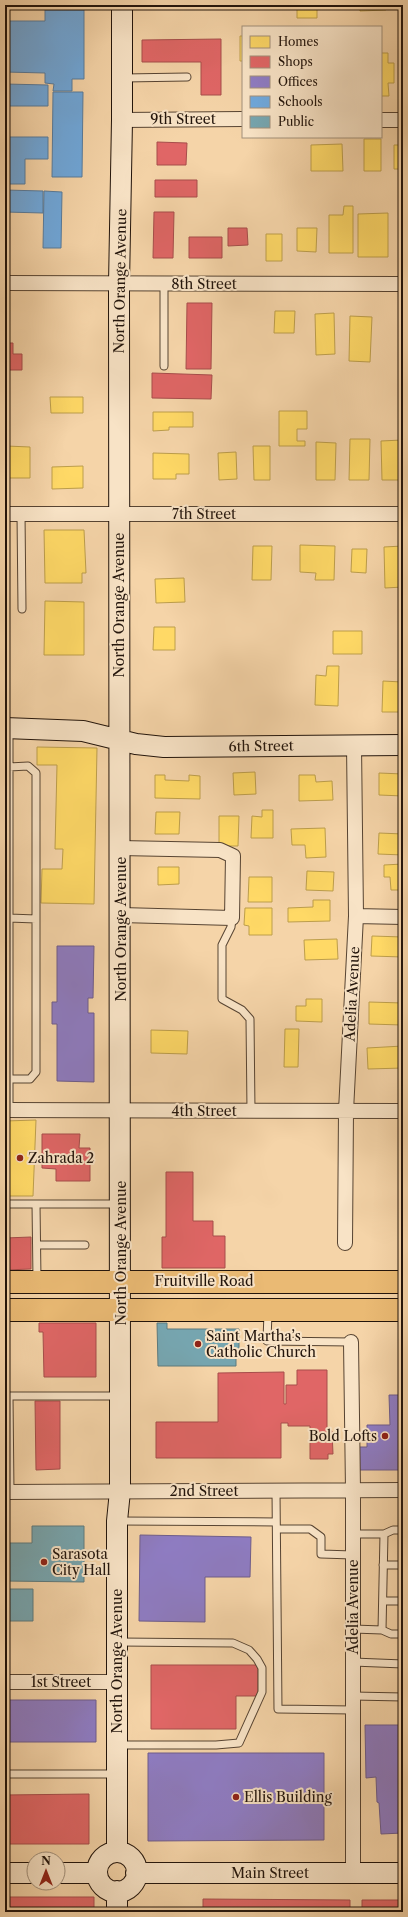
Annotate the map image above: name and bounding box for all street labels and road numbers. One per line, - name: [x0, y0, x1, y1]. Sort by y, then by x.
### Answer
- street label: 9th Street: [150, 110, 216, 128]
- street label: North Orange Avenue: [110, 208, 130, 354]
- street label: 8th Street: [171, 275, 237, 293]
- street label: 7th Street: [172, 505, 236, 523]
- street label: North Orange Avenue: [110, 532, 128, 677]
- street label: 6th Street: [228, 736, 294, 756]
- street label: North Orange Avenue: [112, 856, 130, 1001]
- street label: Adelia Avenue: [340, 946, 363, 1043]
- street label: 4th Street: [171, 1102, 237, 1120]
- street label: North Orange Avenue: [112, 1180, 130, 1325]
- street label: Fruitville Road: [154, 1272, 254, 1290]
- street label: 2nd Street: [170, 1482, 238, 1500]
- street label: Adelia Avenue: [344, 1559, 362, 1656]
- street label: North Orange Avenue: [108, 1588, 126, 1733]
- street label: 1st Street: [31, 1673, 91, 1691]
- street label: Main Street: [231, 1864, 309, 1882]

